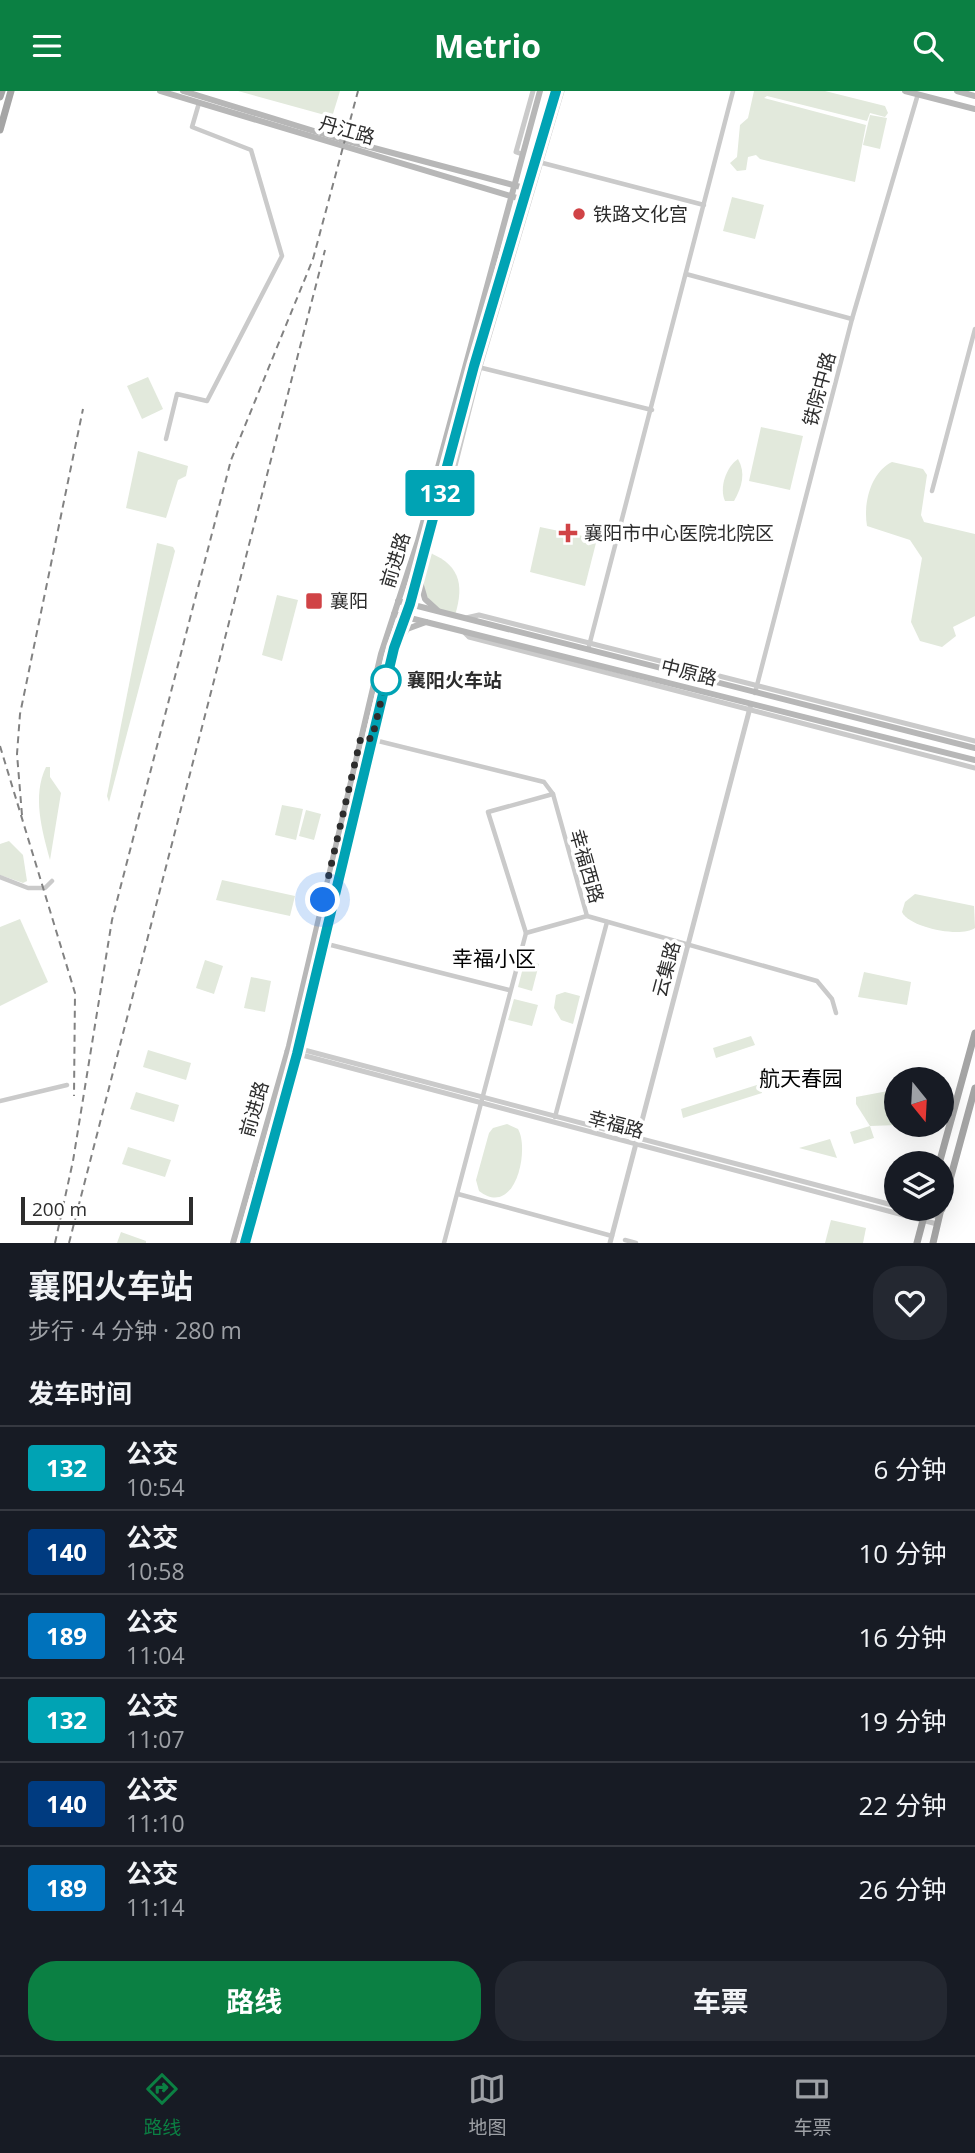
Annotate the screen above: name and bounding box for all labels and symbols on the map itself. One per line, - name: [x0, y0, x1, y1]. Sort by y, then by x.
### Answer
- street label: 丹江路: [316, 110, 378, 150]
- place label: 铁路文化宫: [593, 201, 688, 227]
- marker: 铁路文化宫: [571, 206, 587, 222]
- street label: 铁院中路: [797, 349, 841, 429]
- line badge: 132: [400, 470, 480, 516]
- place label: 襄阳市中心医院北院区: [584, 520, 774, 546]
- marker: 襄阳市中心医院北院区: [558, 523, 578, 543]
- street label: 前进路: [374, 529, 416, 591]
- place label: 襄阳: [330, 588, 368, 614]
- marker: 襄阳: [304, 591, 324, 611]
- street label: 中原路: [658, 652, 720, 692]
- marker: 襄阳火车站: [371, 665, 401, 695]
- place label: 襄阳火车站: [407, 667, 502, 693]
- street label: 幸福西路: [564, 826, 610, 906]
- your location: [305, 882, 340, 917]
- street label: 云集路: [646, 938, 686, 1000]
- district label: 幸福小区: [452, 944, 536, 972]
- district label: 航天春园: [759, 1064, 843, 1092]
- north arrow: [884, 1067, 954, 1137]
- street label: 前进路: [234, 1078, 274, 1140]
- street label: 幸福路: [585, 1104, 647, 1144]
- scale bar: [21, 1194, 192, 1226]

